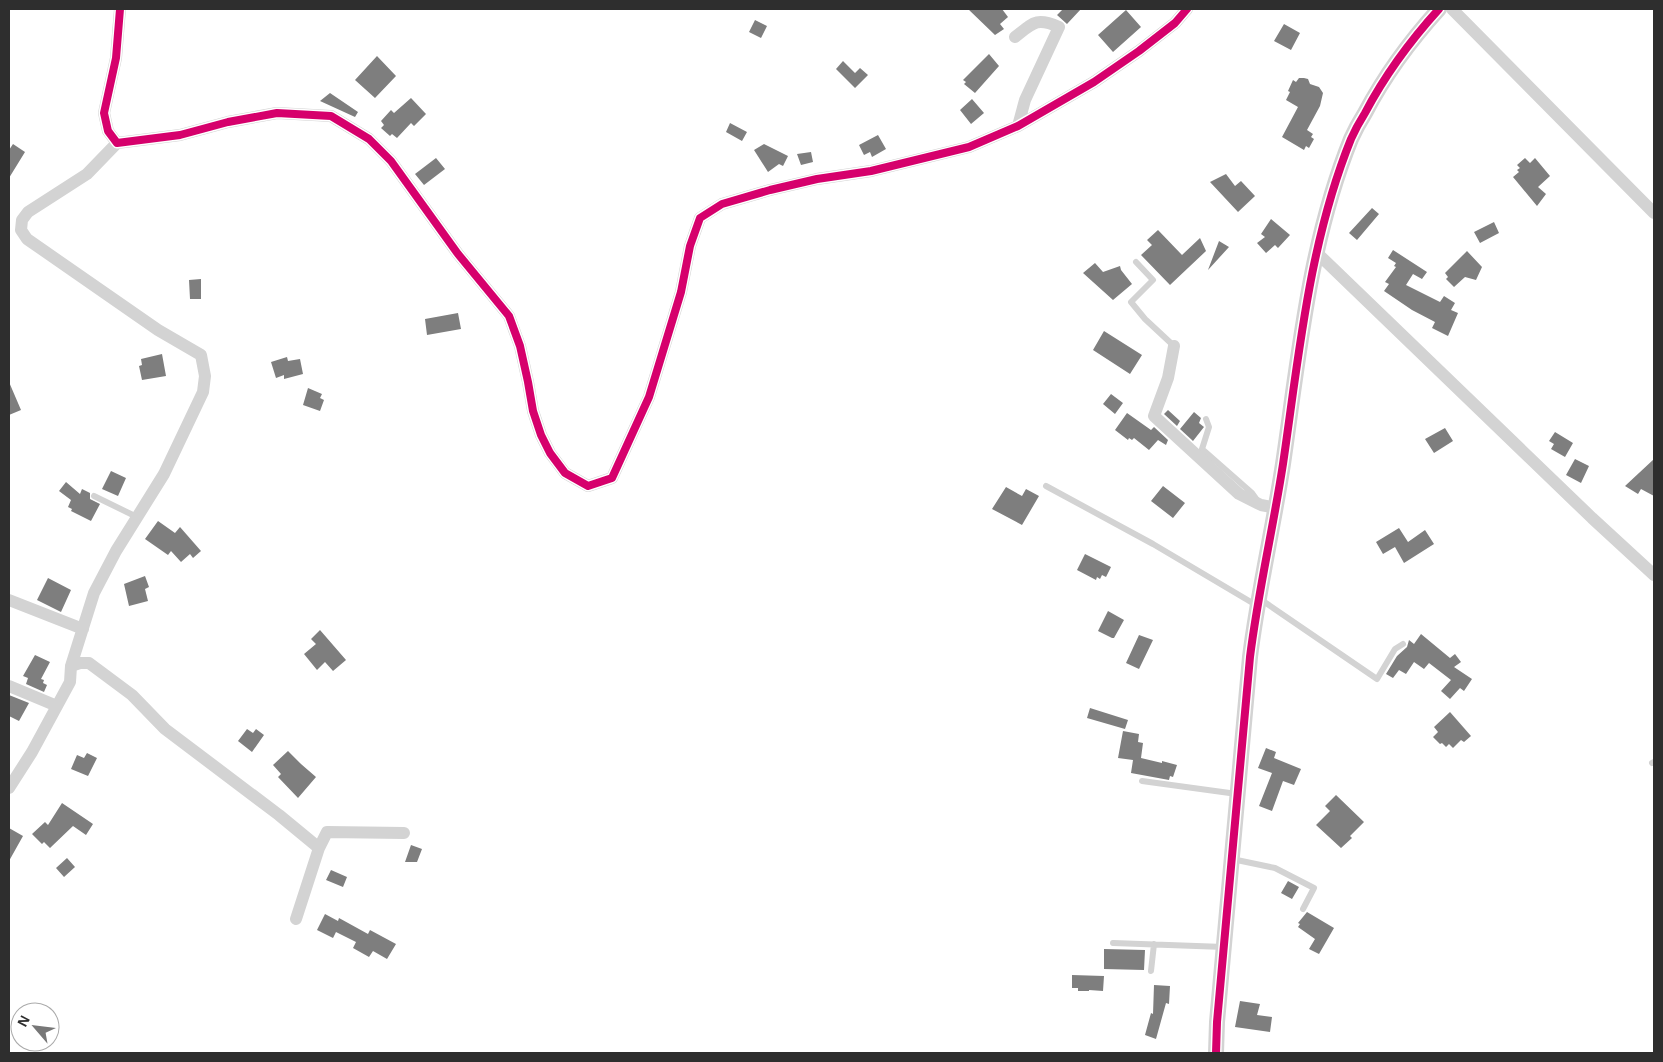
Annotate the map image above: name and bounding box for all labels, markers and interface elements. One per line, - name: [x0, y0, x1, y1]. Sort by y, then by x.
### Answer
- north arrow: [10, 1002, 60, 1052]
- text: N: [14, 1013, 33, 1029]

